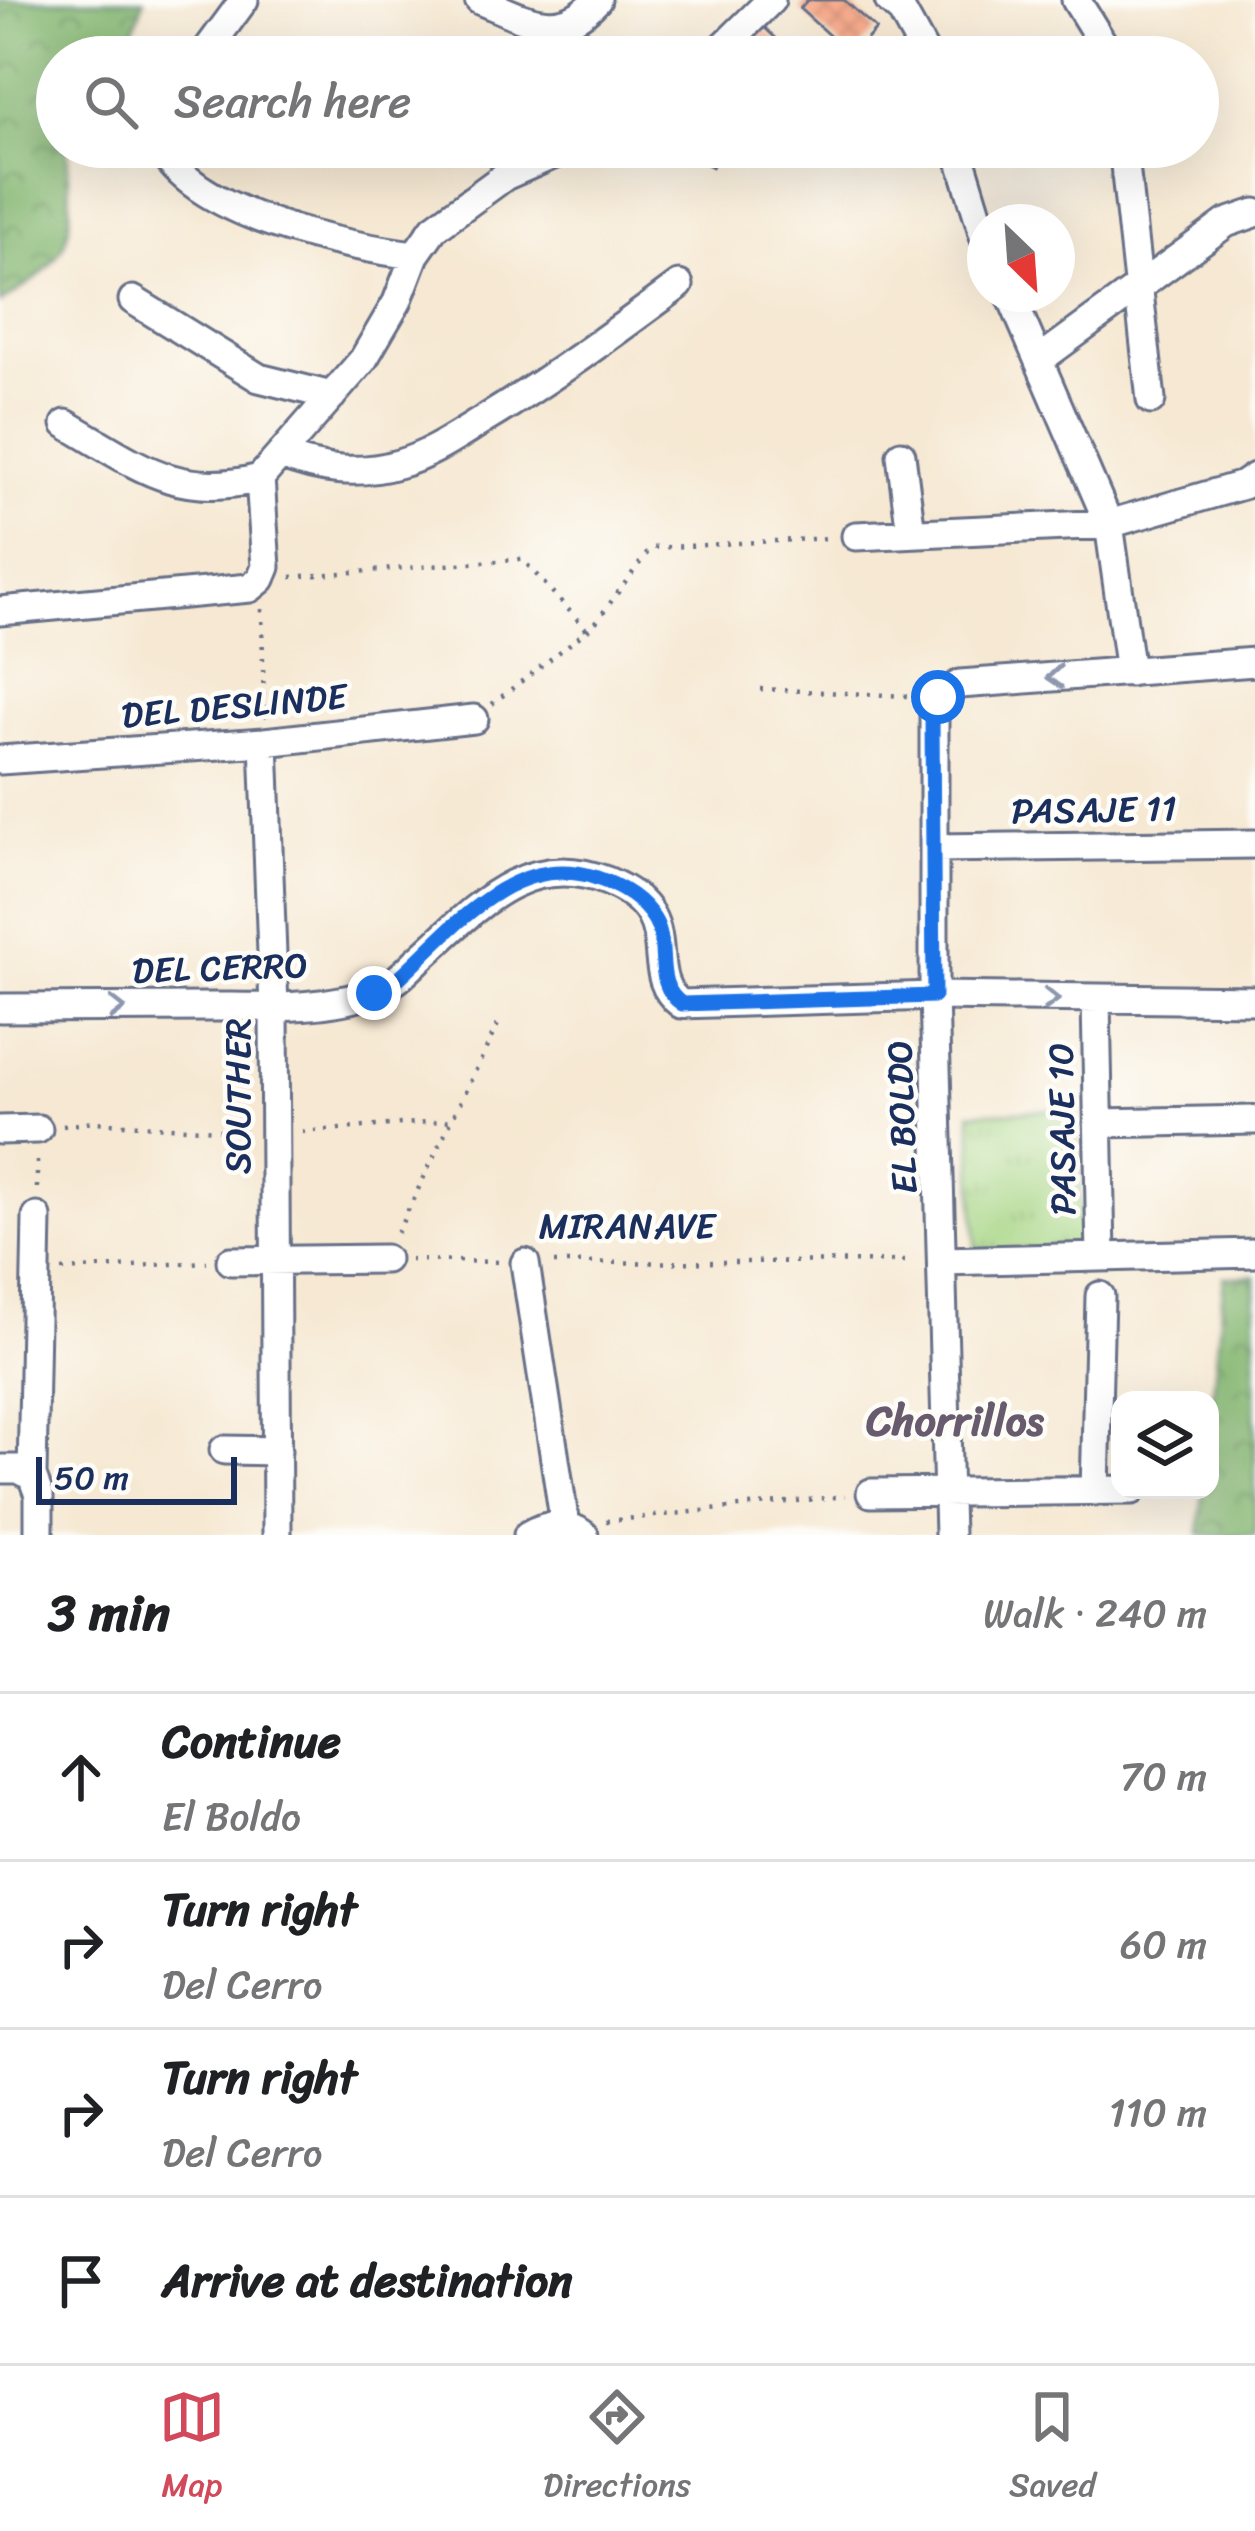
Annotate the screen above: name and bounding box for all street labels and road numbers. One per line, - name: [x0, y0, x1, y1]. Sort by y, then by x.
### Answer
- street label: DEL DESLINDE: [119, 664, 351, 748]
- street label: PASAJE 11: [1011, 777, 1177, 843]
- street label: DEL CERRO: [131, 933, 309, 1003]
- street label: SOUTHER: [206, 1018, 270, 1174]
- street label: EL BOLDO: [867, 1039, 937, 1195]
- street label: PASAJE 10: [1028, 1042, 1096, 1216]
- street label: MIRANAVE: [539, 1194, 717, 1258]

